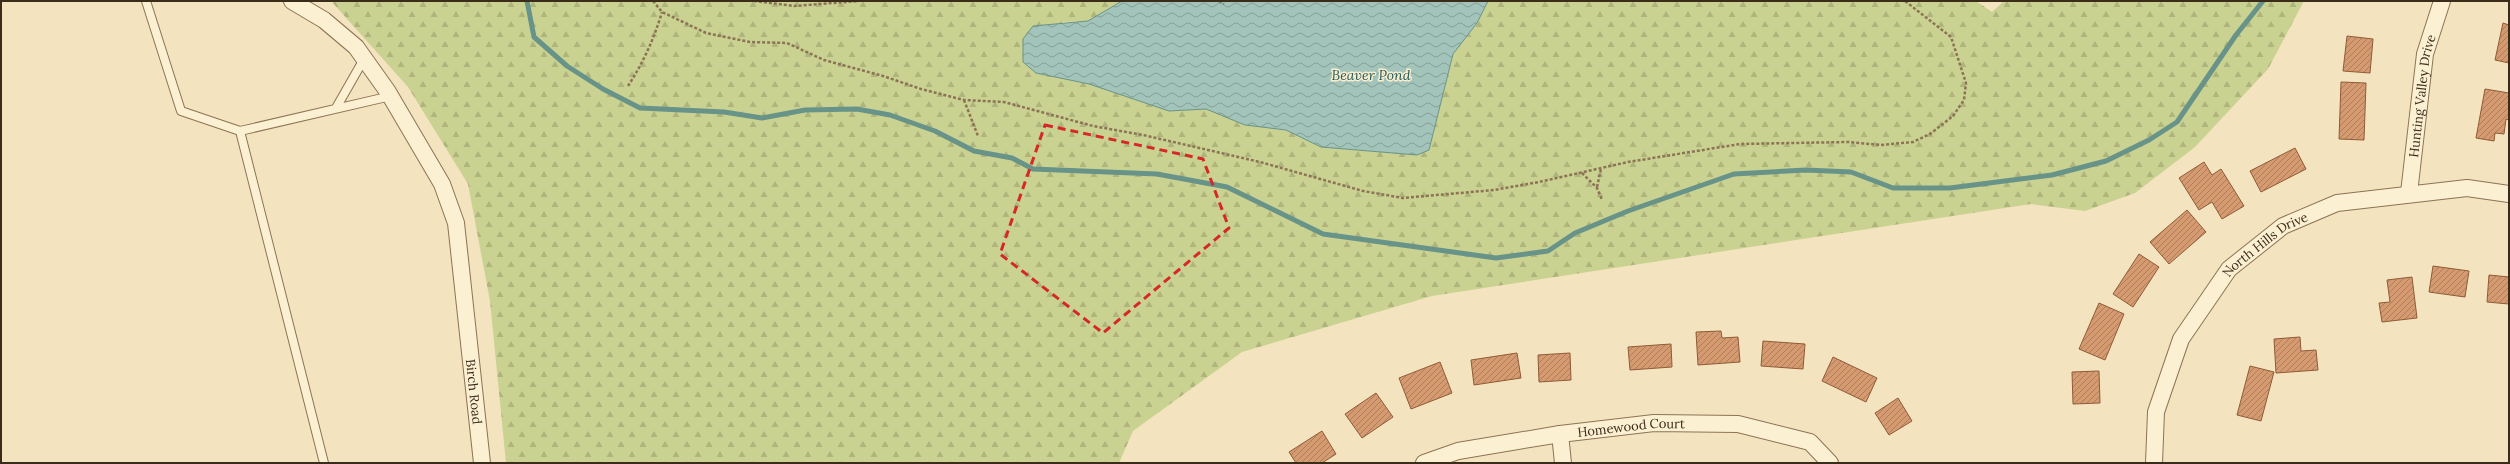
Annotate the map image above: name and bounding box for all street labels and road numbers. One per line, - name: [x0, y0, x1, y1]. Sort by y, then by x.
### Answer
- street label: Hunting Valley Drive: [2405, 32, 2440, 159]
- street label: North Hills Drive: [2218, 208, 2310, 280]
- street label: Birch Road: [462, 358, 486, 425]
- street label: Homewood Court: [1576, 415, 1685, 441]

